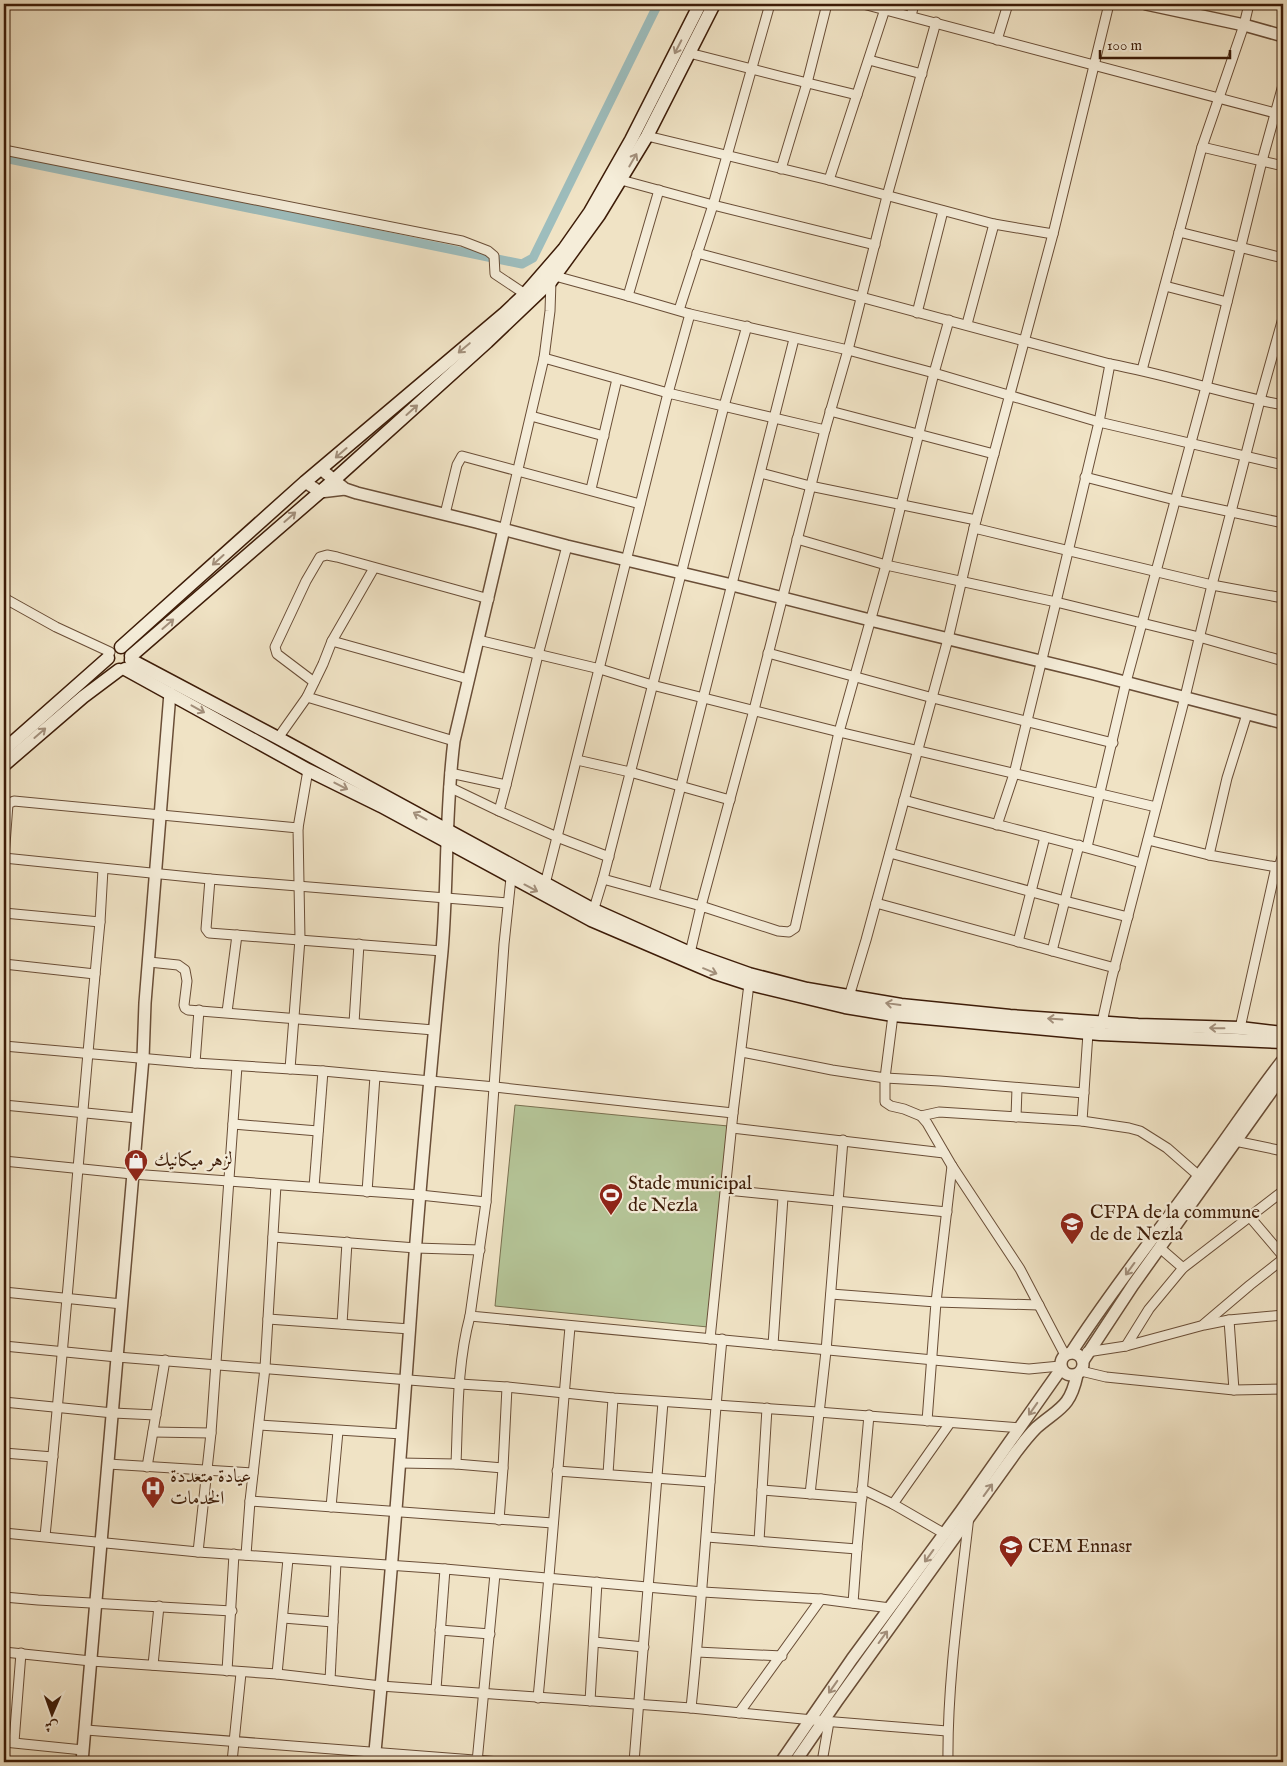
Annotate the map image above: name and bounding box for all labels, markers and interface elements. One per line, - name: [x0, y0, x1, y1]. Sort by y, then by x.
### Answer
- scale bar: [1100, 28, 1230, 60]
- text: 100 m: [1107, 36, 1143, 55]
- one-way arrow: [673, 39, 682, 54]
- one-way arrow: [628, 153, 638, 167]
- one-way arrow: [458, 342, 471, 353]
- one-way arrow: [405, 404, 418, 416]
- one-way arrow: [334, 448, 347, 459]
- one-way arrow: [283, 512, 296, 523]
- one-way arrow: [212, 554, 225, 566]
- one-way arrow: [161, 618, 174, 630]
- one-way arrow: [191, 704, 206, 714]
- one-way arrow: [34, 727, 47, 739]
- one-way arrow: [333, 782, 348, 791]
- one-way arrow: [413, 811, 428, 821]
- one-way arrow: [523, 883, 538, 893]
- one-way arrow: [701, 967, 717, 976]
- one-way arrow: [886, 999, 902, 1009]
- one-way arrow: [1047, 1015, 1063, 1024]
- one-way arrow: [1209, 1023, 1226, 1033]
- shop icon: لزهر ميكانيك: [123, 1148, 149, 1182]
- place label: لزهر ميكانيك: [154, 1149, 233, 1173]
- place label: Stade municipal de Nezla: [628, 1172, 753, 1218]
- sports icon: Stade municipal de Nezla: [598, 1182, 624, 1216]
- place label: CFPA de la commune de de Nezla: [1090, 1201, 1260, 1247]
- school or university icon: CFPA de la commune de de Nezla: [1059, 1211, 1085, 1245]
- one-way arrow: [1125, 1262, 1136, 1275]
- one-way arrow: [1028, 1402, 1038, 1416]
- place label: عيادة متعددة الخدمات: [170, 1465, 251, 1511]
- hospital icon: عيادة متعددة الخدمات: [140, 1475, 166, 1509]
- one-way arrow: [983, 1483, 993, 1497]
- school or university icon: CEM Ennasr: [998, 1534, 1024, 1568]
- place label: CEM Ennasr: [1028, 1535, 1132, 1559]
- one-way arrow: [924, 1549, 934, 1563]
- one-way arrow: [878, 1631, 889, 1644]
- one-way arrow: [828, 1680, 838, 1694]
- north arrow: [28, 1688, 78, 1738]
- text: ش: [44, 1717, 59, 1735]

